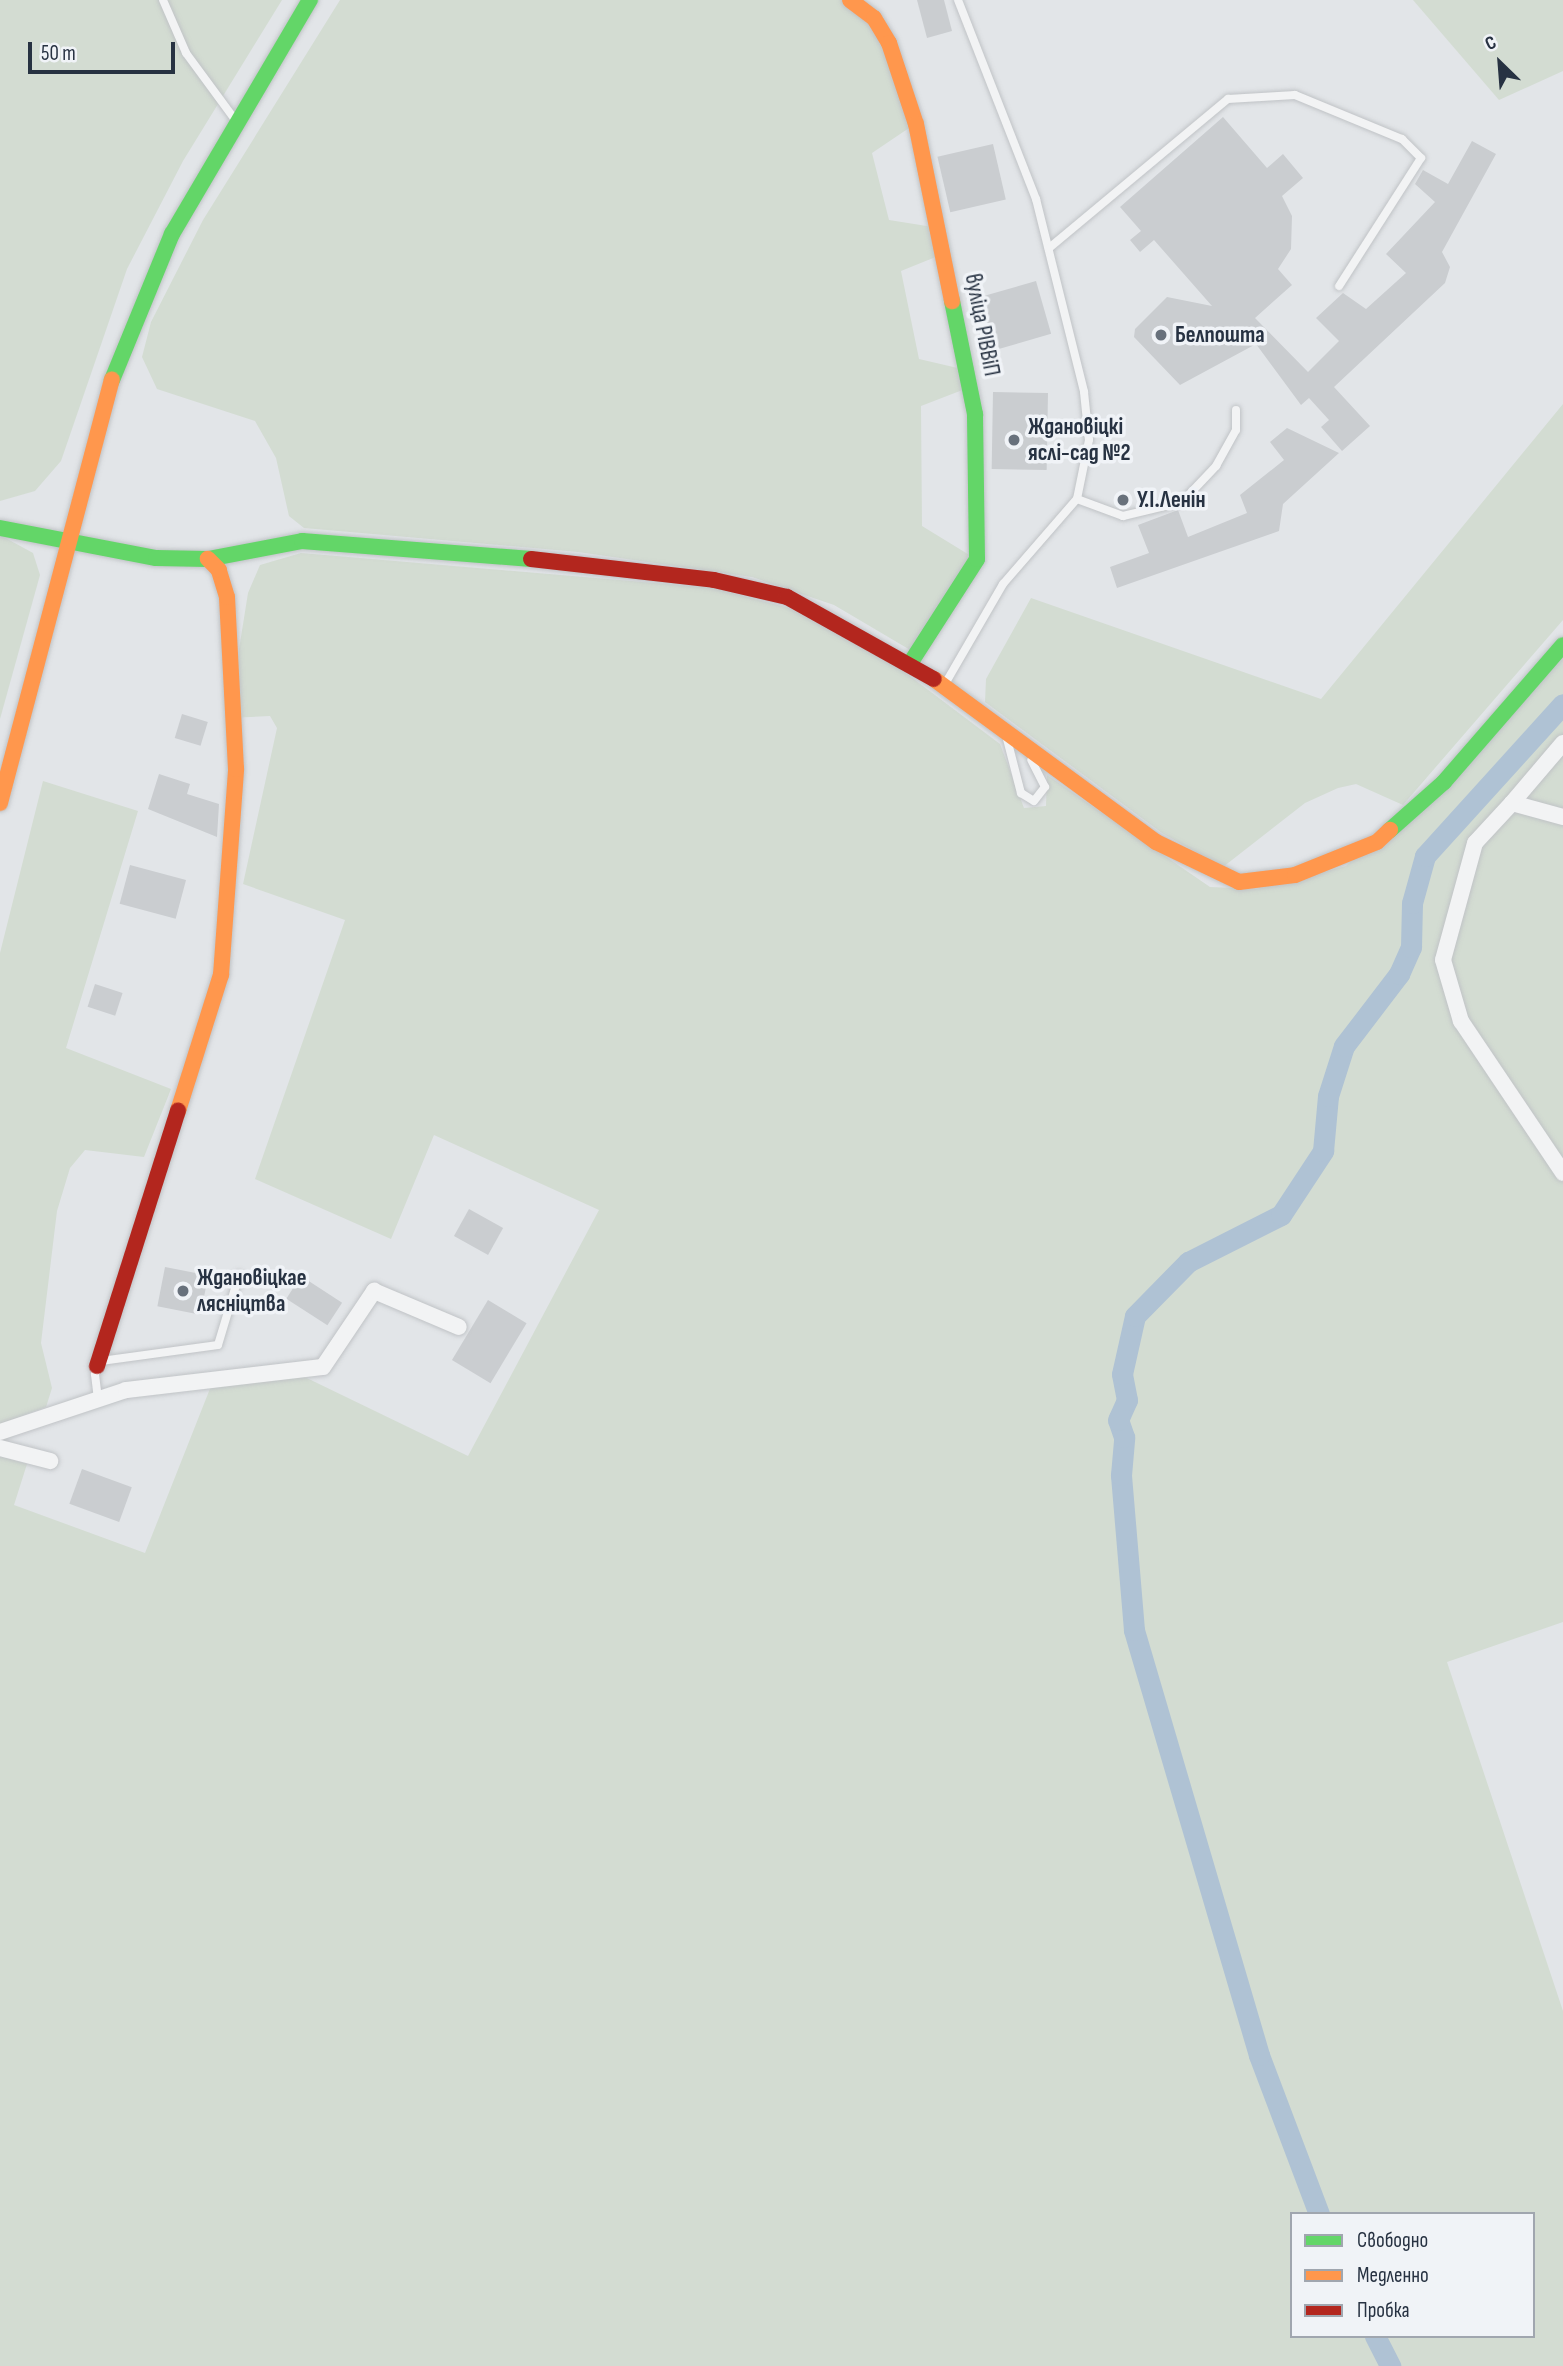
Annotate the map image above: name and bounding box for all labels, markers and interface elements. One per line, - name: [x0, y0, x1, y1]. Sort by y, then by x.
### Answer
- scale bar: [32, 28, 178, 72]
- north arrow: [1465, 28, 1535, 98]
- text: С: [1482, 31, 1500, 56]
- text: 50 m: [41, 41, 76, 66]
- street label: вуліца РІВВіП: [959, 271, 1005, 379]
- place label: Белпошта: [1175, 321, 1265, 349]
- marker: Белпошта: [1153, 327, 1169, 343]
- place label: Ждановіцкі яслі-сад №2: [1028, 413, 1131, 467]
- marker: Ждановіцкі яслі-сад №2: [1006, 432, 1022, 448]
- place label: У.І.Ленін: [1137, 486, 1206, 514]
- marker: У.І.Ленін: [1115, 492, 1131, 508]
- place label: Ждановіцкае лясніцтва: [197, 1264, 307, 1318]
- marker: Ждановіцкае лясніцтва: [175, 1283, 191, 1299]
- legend: [1290, 2212, 1535, 2338]
- text: Свободно: [1357, 2228, 1428, 2253]
- text: Медленно: [1357, 2263, 1429, 2288]
- text: Пробка: [1357, 2298, 1410, 2323]

